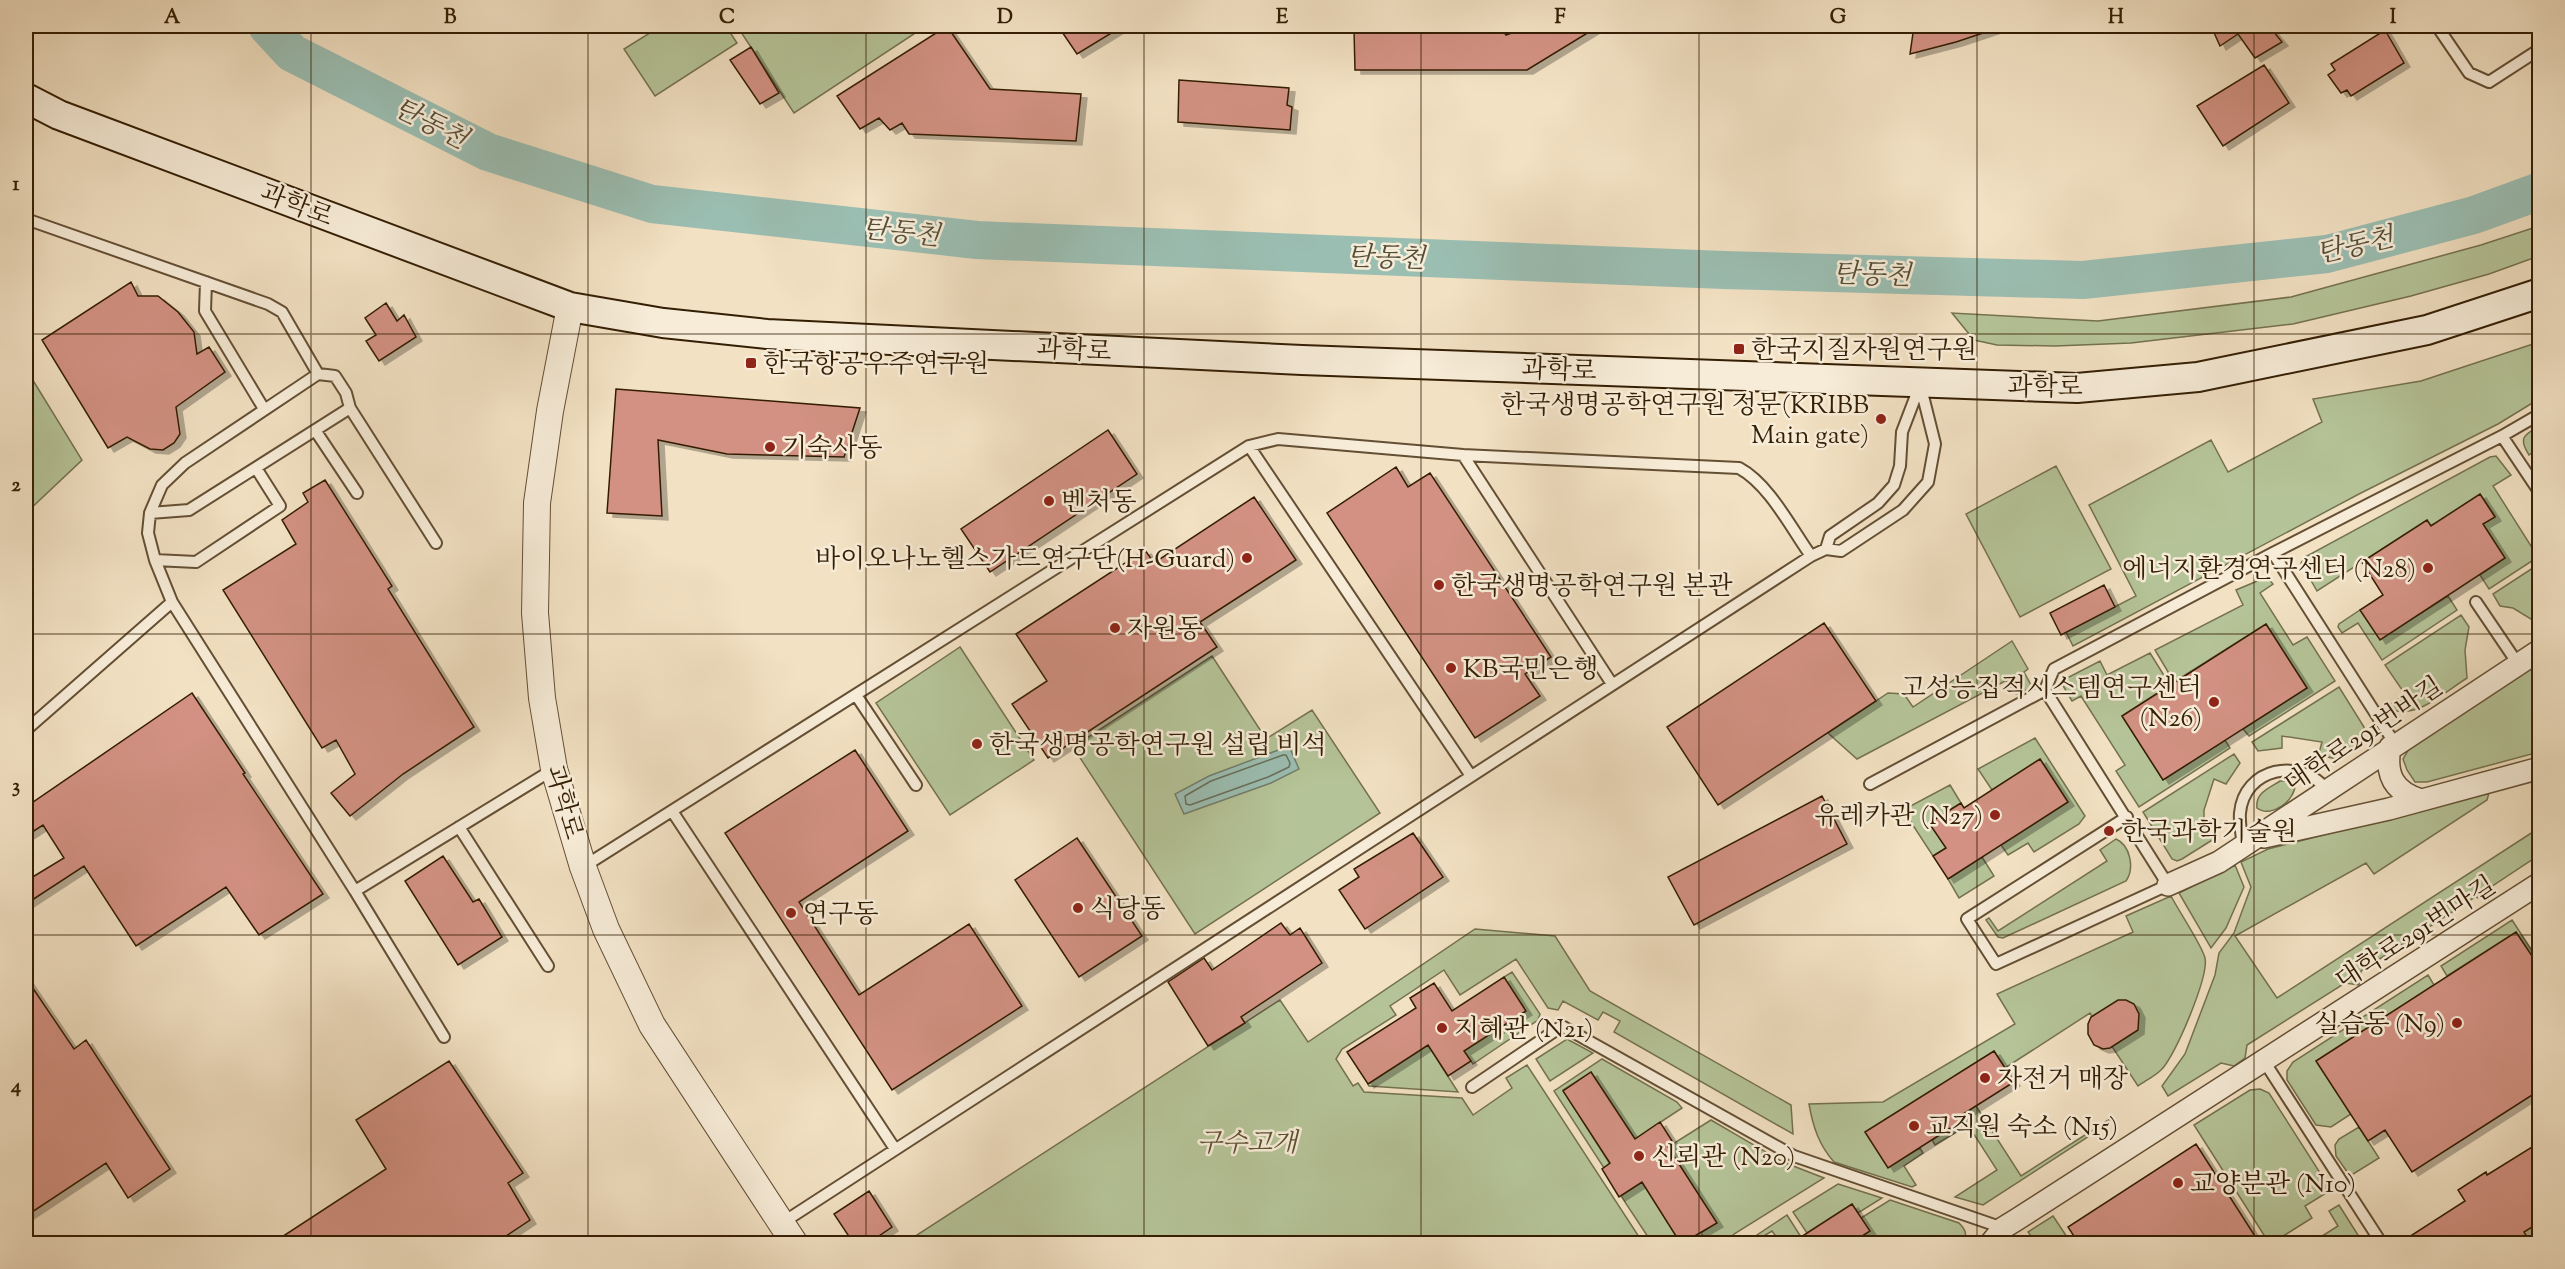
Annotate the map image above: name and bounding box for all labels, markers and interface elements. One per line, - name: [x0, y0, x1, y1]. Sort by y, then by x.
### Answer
- text: A: [164, 4, 181, 33]
- text: B: [444, 4, 457, 33]
- text: C: [719, 4, 735, 33]
- text: D: [997, 4, 1013, 33]
- text: E: [1276, 4, 1289, 33]
- text: F: [1554, 4, 1566, 33]
- text: G: [1830, 4, 1847, 33]
- text: H: [2108, 4, 2124, 33]
- text: I: [2390, 4, 2397, 33]
- water label: 탄동천: [386, 90, 475, 161]
- text: 1: [13, 171, 20, 200]
- street label: 과학로: [254, 176, 338, 237]
- water label: 탄동천: [860, 211, 944, 258]
- water label: 탄동천: [2313, 219, 2400, 275]
- water label: 탄동천: [1346, 239, 1428, 280]
- water label: 탄동천: [1832, 256, 1914, 297]
- street label: 과학로: [1035, 331, 1112, 372]
- place label: 한국지질자원연구원: [1751, 333, 1977, 370]
- marker: 한국지질자원연구원: [1732, 342, 1746, 356]
- place label: 한국항공우주연구원: [763, 347, 989, 384]
- street label: 과학로: [1521, 352, 1597, 391]
- marker: 한국항공우주연구원: [744, 356, 758, 370]
- street label: 과학로: [2007, 370, 2083, 407]
- place label: 한국생명공학연구원 정문(KRIBB Main gate): [1500, 388, 1869, 455]
- marker: 한국생명공학연구원 정문(KRIBB Main gate): [1874, 412, 1888, 426]
- place label: 기숙사동: [782, 431, 882, 468]
- marker: 기숙사동: [763, 440, 777, 454]
- text: 2: [11, 472, 21, 501]
- place label: 벤처동: [1061, 485, 1136, 522]
- marker: 벤처동: [1042, 494, 1056, 508]
- place label: 바이오나노헬스가드연구단(H-Guard): [815, 542, 1235, 579]
- marker: 바이오나노헬스가드연구단(H-Guard): [1240, 551, 1254, 565]
- place label: 에너지환경연구센터 (N28): [2122, 552, 2416, 589]
- marker: 에너지환경연구센터 (N28): [2421, 561, 2435, 575]
- place label: 한국생명공학연구원 본관: [1451, 569, 1733, 606]
- marker: 한국생명공학연구원 본관: [1432, 578, 1446, 592]
- place label: 자원동: [1127, 612, 1202, 649]
- marker: 자원동: [1108, 621, 1122, 635]
- place label: KB국민은행: [1463, 652, 1599, 689]
- marker: KB국민은행: [1444, 661, 1458, 675]
- street label: 대학로291번바길: [2278, 669, 2451, 803]
- place label: 고성능집적시스템연구센터 (N26): [1901, 671, 2202, 738]
- marker: 고성능집적시스템연구센터 (N26): [2207, 695, 2221, 709]
- place label: 한국생명공학연구원 설립 비석: [989, 728, 1327, 765]
- marker: 한국생명공학연구원 설립 비석: [970, 737, 984, 751]
- street label: 과학로: [534, 761, 591, 844]
- text: 3: [12, 773, 20, 802]
- place label: 유레카관 (N27): [1814, 799, 1983, 836]
- marker: 유레카관 (N27): [1988, 808, 2002, 822]
- place label: 한국과학기술원: [2121, 815, 2297, 852]
- marker: 한국과학기술원: [2102, 824, 2116, 838]
- street label: 대학로291번마길: [2329, 868, 2504, 1000]
- place label: 식당동: [1090, 892, 1165, 929]
- place label: 연구동: [803, 897, 878, 934]
- marker: 식당동: [1071, 901, 1085, 915]
- marker: 연구동: [784, 906, 798, 920]
- place label: 실습동 (N9): [2314, 1007, 2445, 1044]
- place label: 지혜관 (N21): [1454, 1012, 1593, 1049]
- marker: 실습동 (N9): [2450, 1016, 2464, 1030]
- marker: 지혜관 (N21): [1435, 1021, 1449, 1035]
- place label: 자전거 매장: [1997, 1062, 2128, 1099]
- marker: 자전거 매장: [1978, 1071, 1992, 1085]
- text: 4: [10, 1073, 21, 1102]
- place label: 교직원 숙소 (N15): [1926, 1110, 2118, 1147]
- marker: 교직원 숙소 (N15): [1907, 1119, 1921, 1133]
- park label: 구수고개: [1197, 1126, 1300, 1163]
- place label: 신뢰관 (N20): [1651, 1140, 1795, 1177]
- marker: 신뢰관 (N20): [1632, 1149, 1646, 1163]
- place label: 교양분관 (N10): [2190, 1167, 2356, 1204]
- marker: 교양분관 (N10): [2171, 1176, 2185, 1190]

